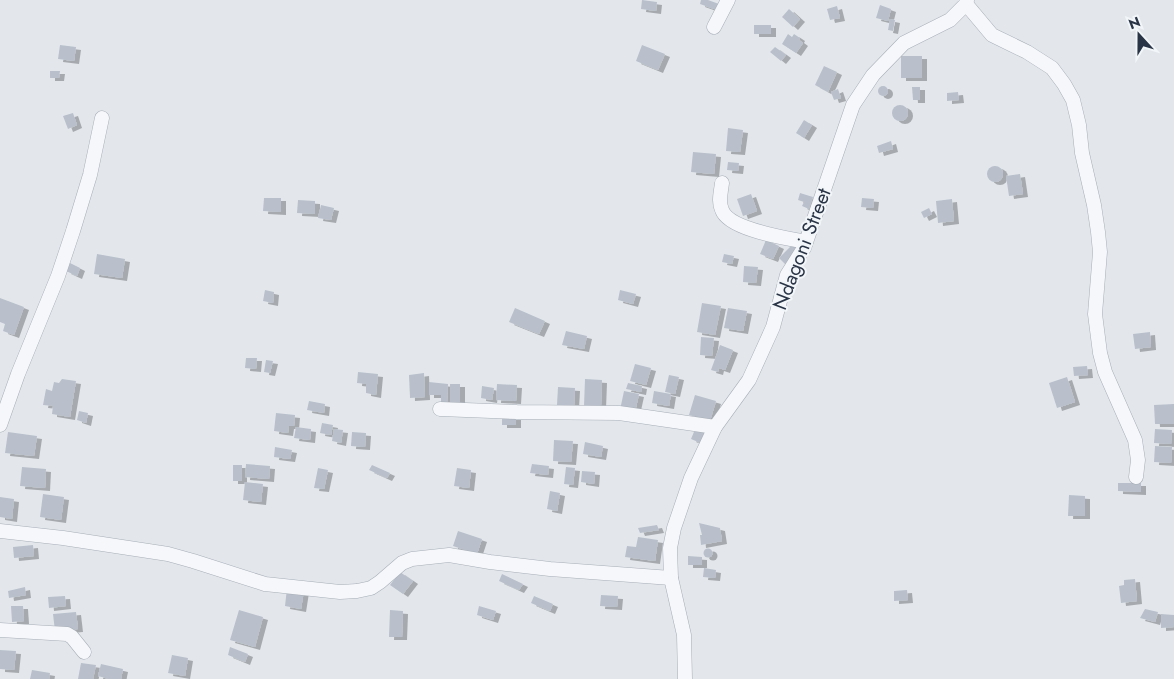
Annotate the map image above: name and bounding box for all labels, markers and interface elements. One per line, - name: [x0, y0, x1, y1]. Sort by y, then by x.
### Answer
- north arrow: [1114, 10, 1164, 60]
- text: N: [1126, 12, 1143, 34]
- street label: Ndagoni Street: [765, 184, 839, 314]

